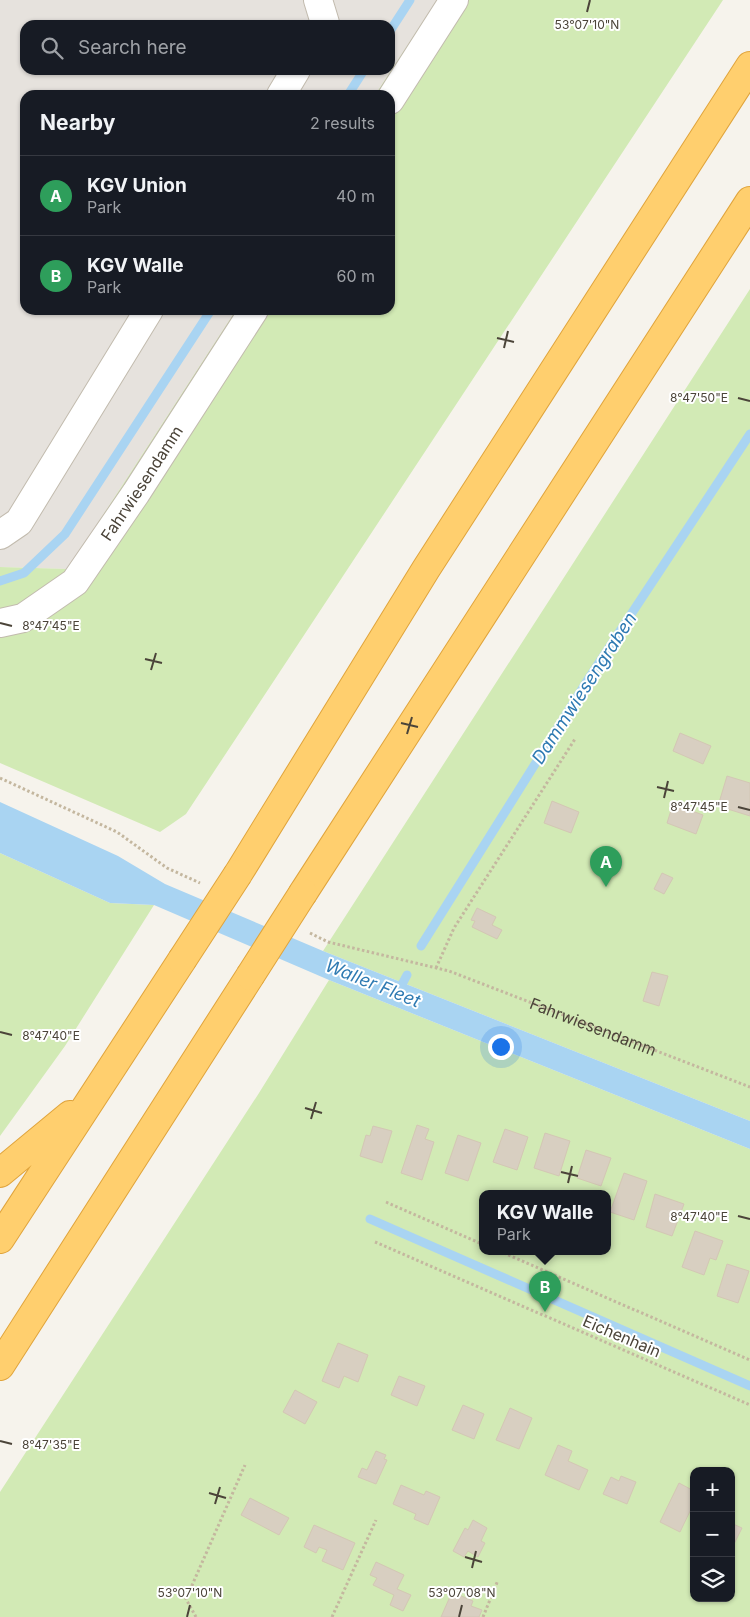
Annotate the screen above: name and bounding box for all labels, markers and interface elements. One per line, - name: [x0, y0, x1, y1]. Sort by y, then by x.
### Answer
- text: 53°07'10"N: [555, 17, 619, 32]
- search box: [20, 20, 395, 75]
- icon: search: [38, 34, 66, 62]
- text: Search here: [78, 36, 187, 59]
- text: Nearby: [40, 110, 115, 135]
- text: 2 results: [310, 113, 375, 133]
- text: KGV Union: [87, 174, 187, 197]
- text: A: [50, 186, 62, 206]
- text: 40 m: [336, 186, 375, 206]
- text: Park: [87, 197, 121, 217]
- text: KGV Walle: [87, 254, 184, 277]
- text: B: [51, 266, 61, 286]
- text: 60 m: [336, 266, 375, 286]
- text: Park: [87, 277, 121, 297]
- text: 8°47'50"E: [670, 390, 728, 405]
- street label: Fahrwiesendamm: [96, 422, 187, 545]
- water label: Dammwiesengraben: [527, 608, 641, 768]
- text: 8°47'45"E: [22, 618, 80, 633]
- text: 8°47'45"E: [670, 799, 728, 814]
- pin: A: [590, 846, 622, 887]
- water label: Waller Fleet: [323, 954, 424, 1012]
- street label: Fahrwiesendamm: [527, 993, 659, 1060]
- text: 8°47'40"E: [22, 1028, 80, 1043]
- your location: [488, 1034, 514, 1060]
- popup: [479, 1190, 611, 1255]
- text: KGV Walle: [497, 1201, 593, 1224]
- text: 8°47'40"E: [670, 1209, 728, 1224]
- text: Park: [497, 1224, 531, 1244]
- pin: B: [529, 1271, 561, 1312]
- street label: Eichenhain: [580, 1311, 664, 1361]
- text: 8°47'35"E: [22, 1437, 80, 1452]
- map controls: [690, 1467, 735, 1602]
- button: +: [690, 1467, 735, 1512]
- button: −: [690, 1512, 735, 1557]
- button: layers: [690, 1557, 735, 1602]
- text: 53°07'10"N: [158, 1585, 222, 1600]
- text: 53°07'08"N: [428, 1585, 496, 1600]

